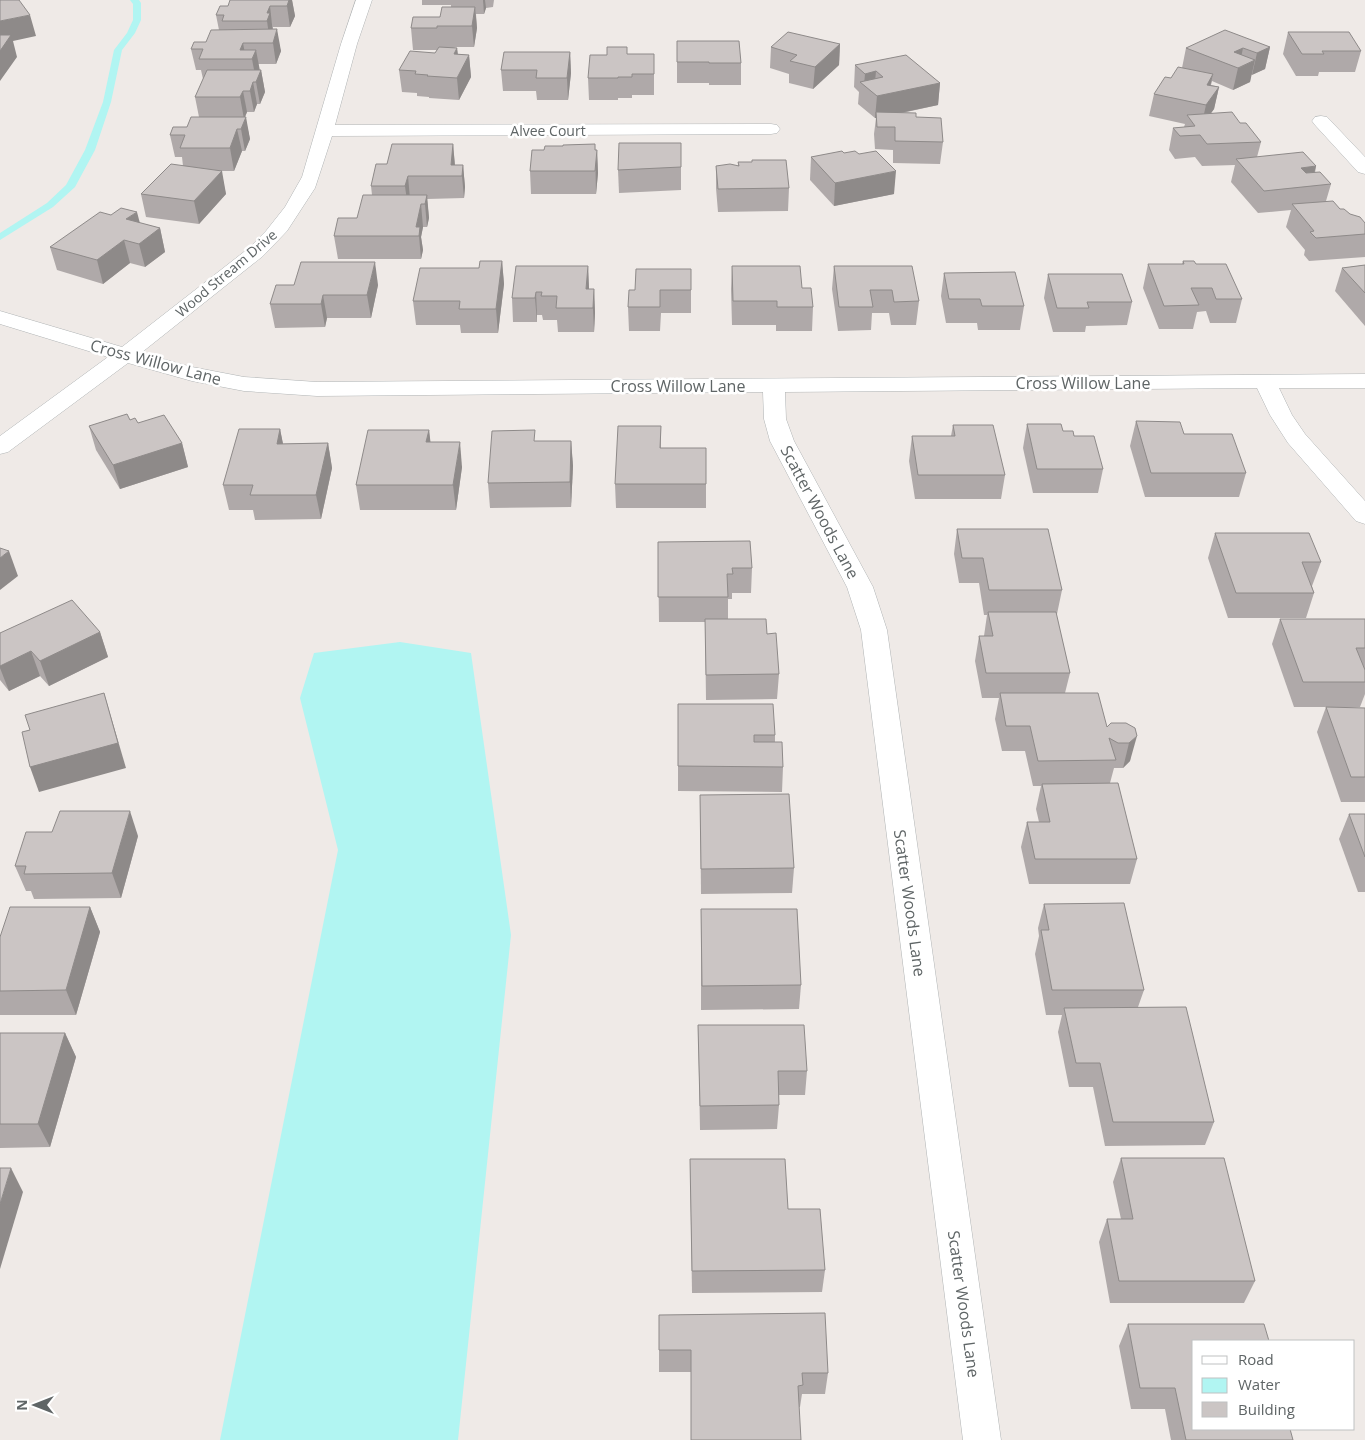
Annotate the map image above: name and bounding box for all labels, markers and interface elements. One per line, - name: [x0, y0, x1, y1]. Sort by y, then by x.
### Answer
- street label: Alvee Court: [510, 121, 586, 140]
- street label: Wood Stream Drive: [171, 225, 281, 321]
- street label: Cross Willow Lane: [88, 334, 224, 390]
- street label: Cross Willow Lane: [1016, 372, 1150, 394]
- street label: Cross Willow Lane: [611, 375, 745, 397]
- street label: Scatter Woods Lane: [776, 441, 864, 583]
- street label: Scatter Woods Lane: [889, 828, 931, 978]
- street label: Scatter Woods Lane: [943, 1229, 985, 1379]
- legend: [1192, 1340, 1355, 1430]
- text: Road: [1238, 1349, 1274, 1369]
- text: Water: [1238, 1374, 1280, 1394]
- north arrow: [10, 1380, 60, 1430]
- text: N: [12, 1399, 31, 1411]
- text: Building: [1238, 1399, 1295, 1419]

